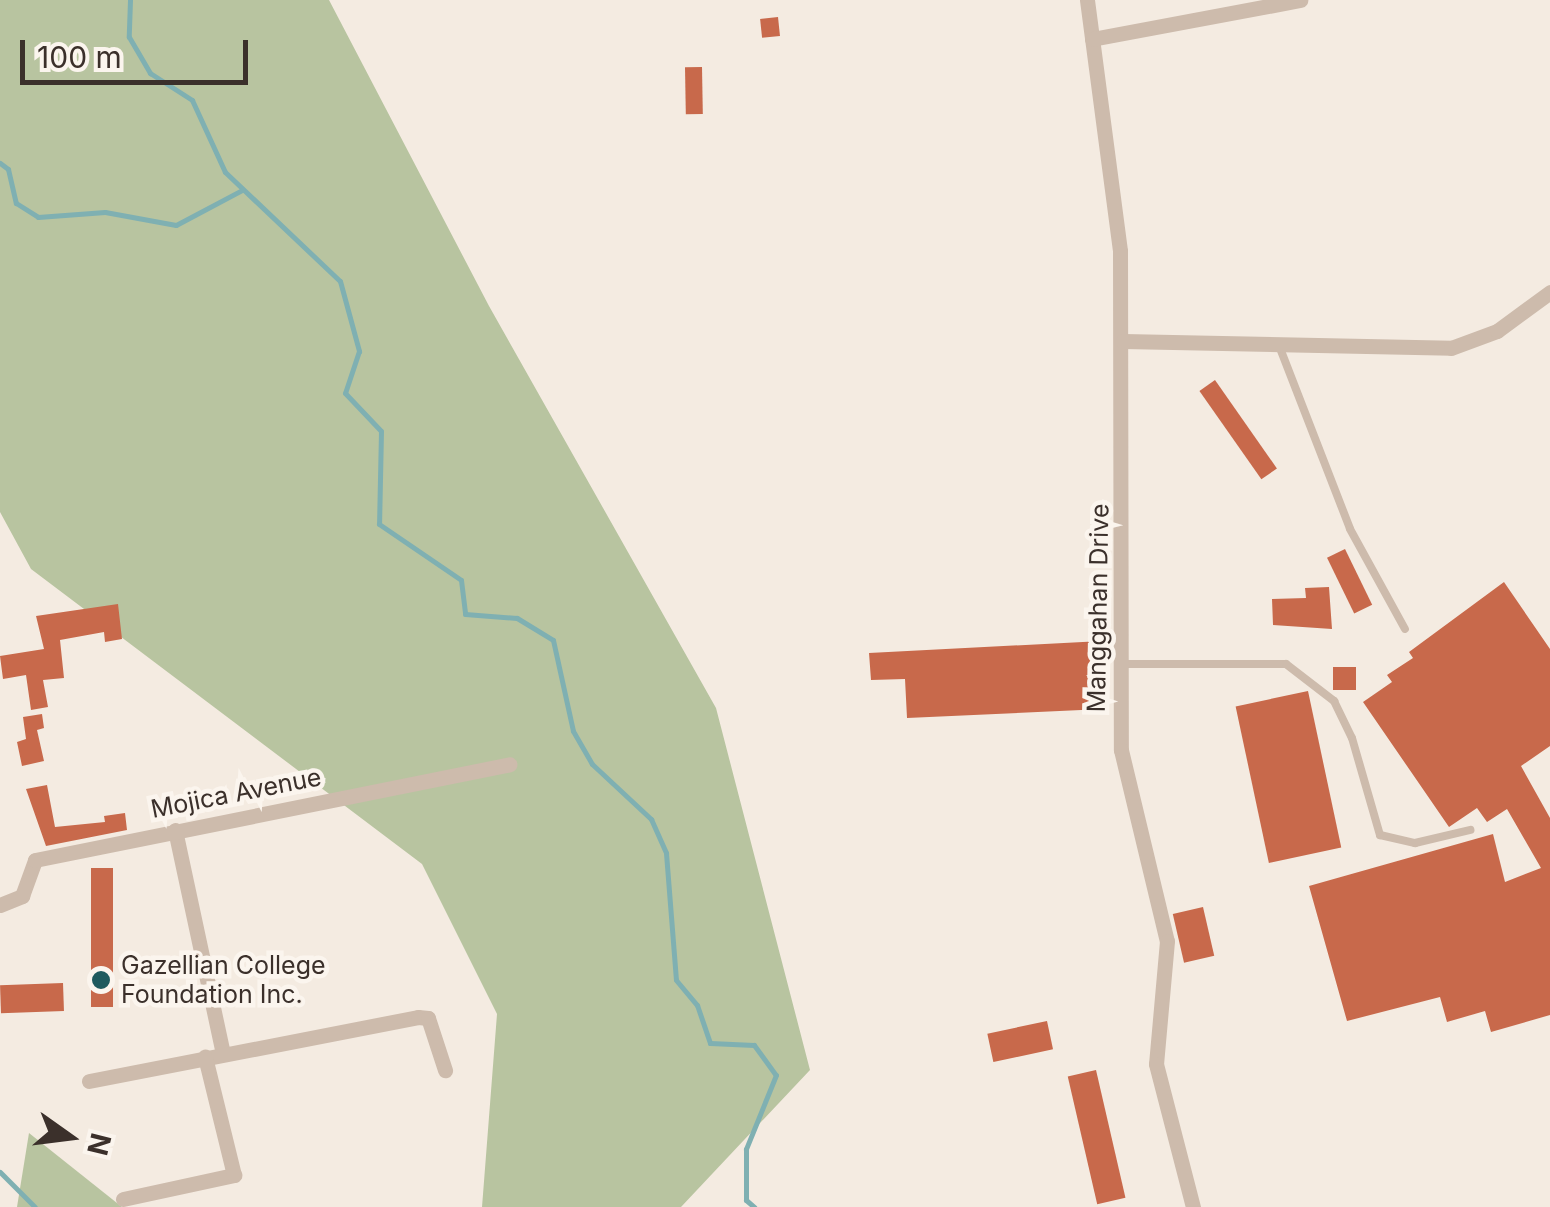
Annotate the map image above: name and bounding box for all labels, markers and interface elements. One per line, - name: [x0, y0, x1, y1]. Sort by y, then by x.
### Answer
- scale bar: [25, 20, 252, 82]
- text: 100 m: [37, 39, 122, 75]
- street label: Manggahan Drive: [1081, 503, 1115, 713]
- street label: Mojica Avenue: [148, 762, 324, 824]
- place label: Gazellian College Foundation Inc.: [121, 951, 326, 1010]
- marker: Gazellian College Foundation Inc.: [90, 969, 112, 991]
- north arrow: [20, 1087, 120, 1187]
- text: N: [80, 1130, 118, 1159]

